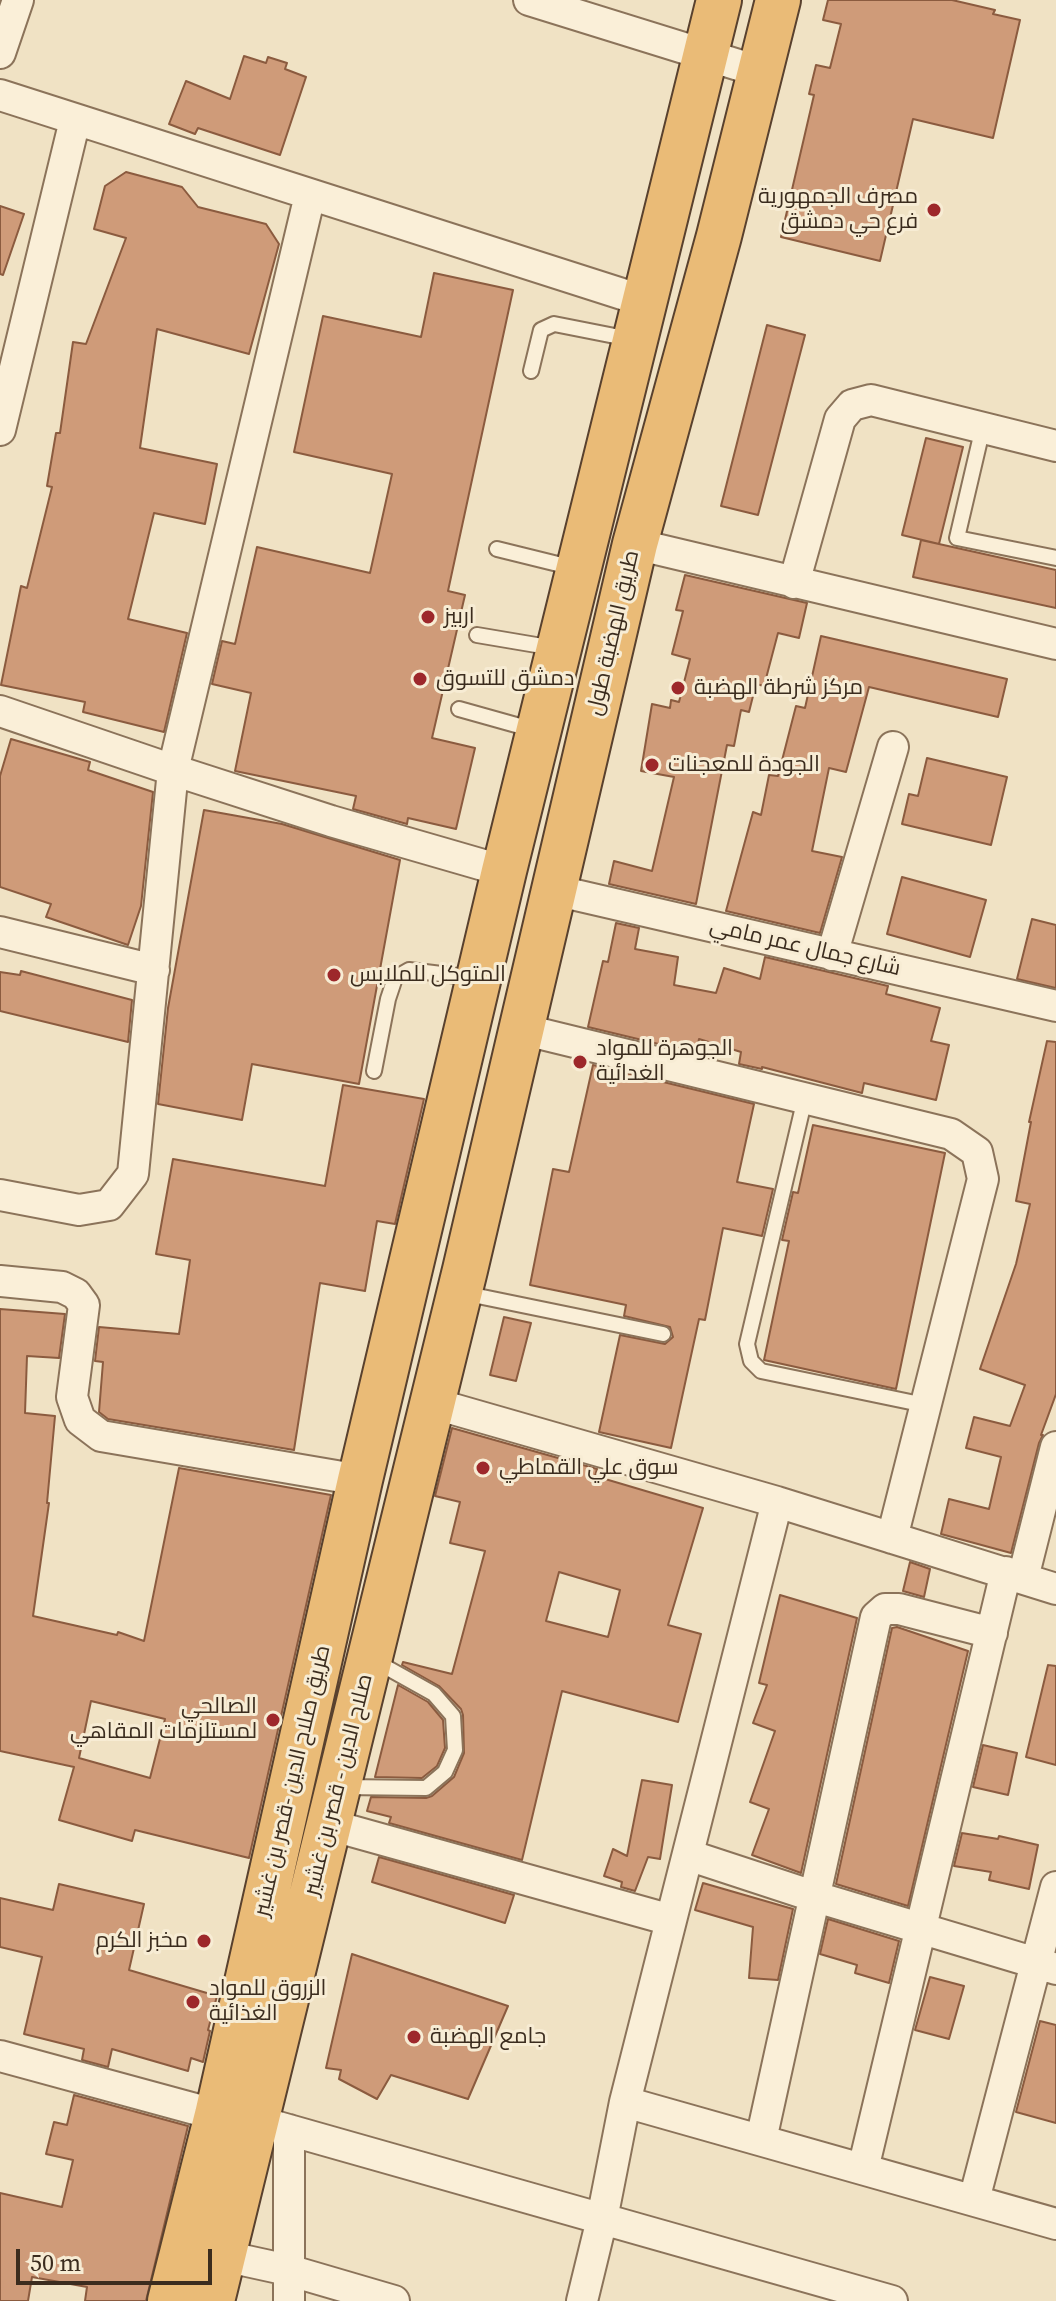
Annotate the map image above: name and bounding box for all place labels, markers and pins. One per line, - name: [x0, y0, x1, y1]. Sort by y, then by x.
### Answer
- place label: مصرف الجمهورية فرع حي دمشق: [758, 184, 918, 236]
- marker: مصرف الجمهورية فرع حي دمشق: [925, 201, 943, 219]
- place label: اربيز: [444, 604, 475, 630]
- marker: اربيز: [419, 608, 437, 626]
- place label: دمشق للتسوق: [436, 666, 574, 692]
- marker: دمشق للتسوق: [411, 670, 429, 688]
- place label: مركز شرطة الهضبة: [694, 675, 863, 701]
- marker: مركز شرطة الهضبة: [669, 679, 687, 697]
- place label: الجودة للمعجنات: [668, 752, 820, 778]
- marker: الجودة للمعجنات: [643, 756, 661, 774]
- place label: المتوكل للملابس: [350, 962, 506, 988]
- marker: المتوكل للملابس: [325, 966, 343, 984]
- place label: الجوهرة للمواد الغدائية: [596, 1036, 733, 1088]
- marker: الجوهرة للمواد الغدائية: [571, 1053, 589, 1071]
- place label: سوق علي القماطي: [499, 1455, 678, 1481]
- marker: سوق علي القماطي: [474, 1459, 492, 1477]
- place label: الصالحي لمستلزمات المقاهي: [70, 1694, 257, 1746]
- marker: الصالحي لمستلزمات المقاهي: [264, 1711, 282, 1729]
- place label: مخبز الكرم: [96, 1928, 188, 1954]
- marker: مخبز الكرم: [195, 1932, 213, 1950]
- place label: الزروق للمواد الغذائية: [209, 1976, 326, 2028]
- marker: الزروق للمواد الغذائية: [184, 1993, 202, 2011]
- place label: جامع الهضبة: [430, 2024, 546, 2050]
- marker: جامع الهضبة: [405, 2028, 423, 2046]

